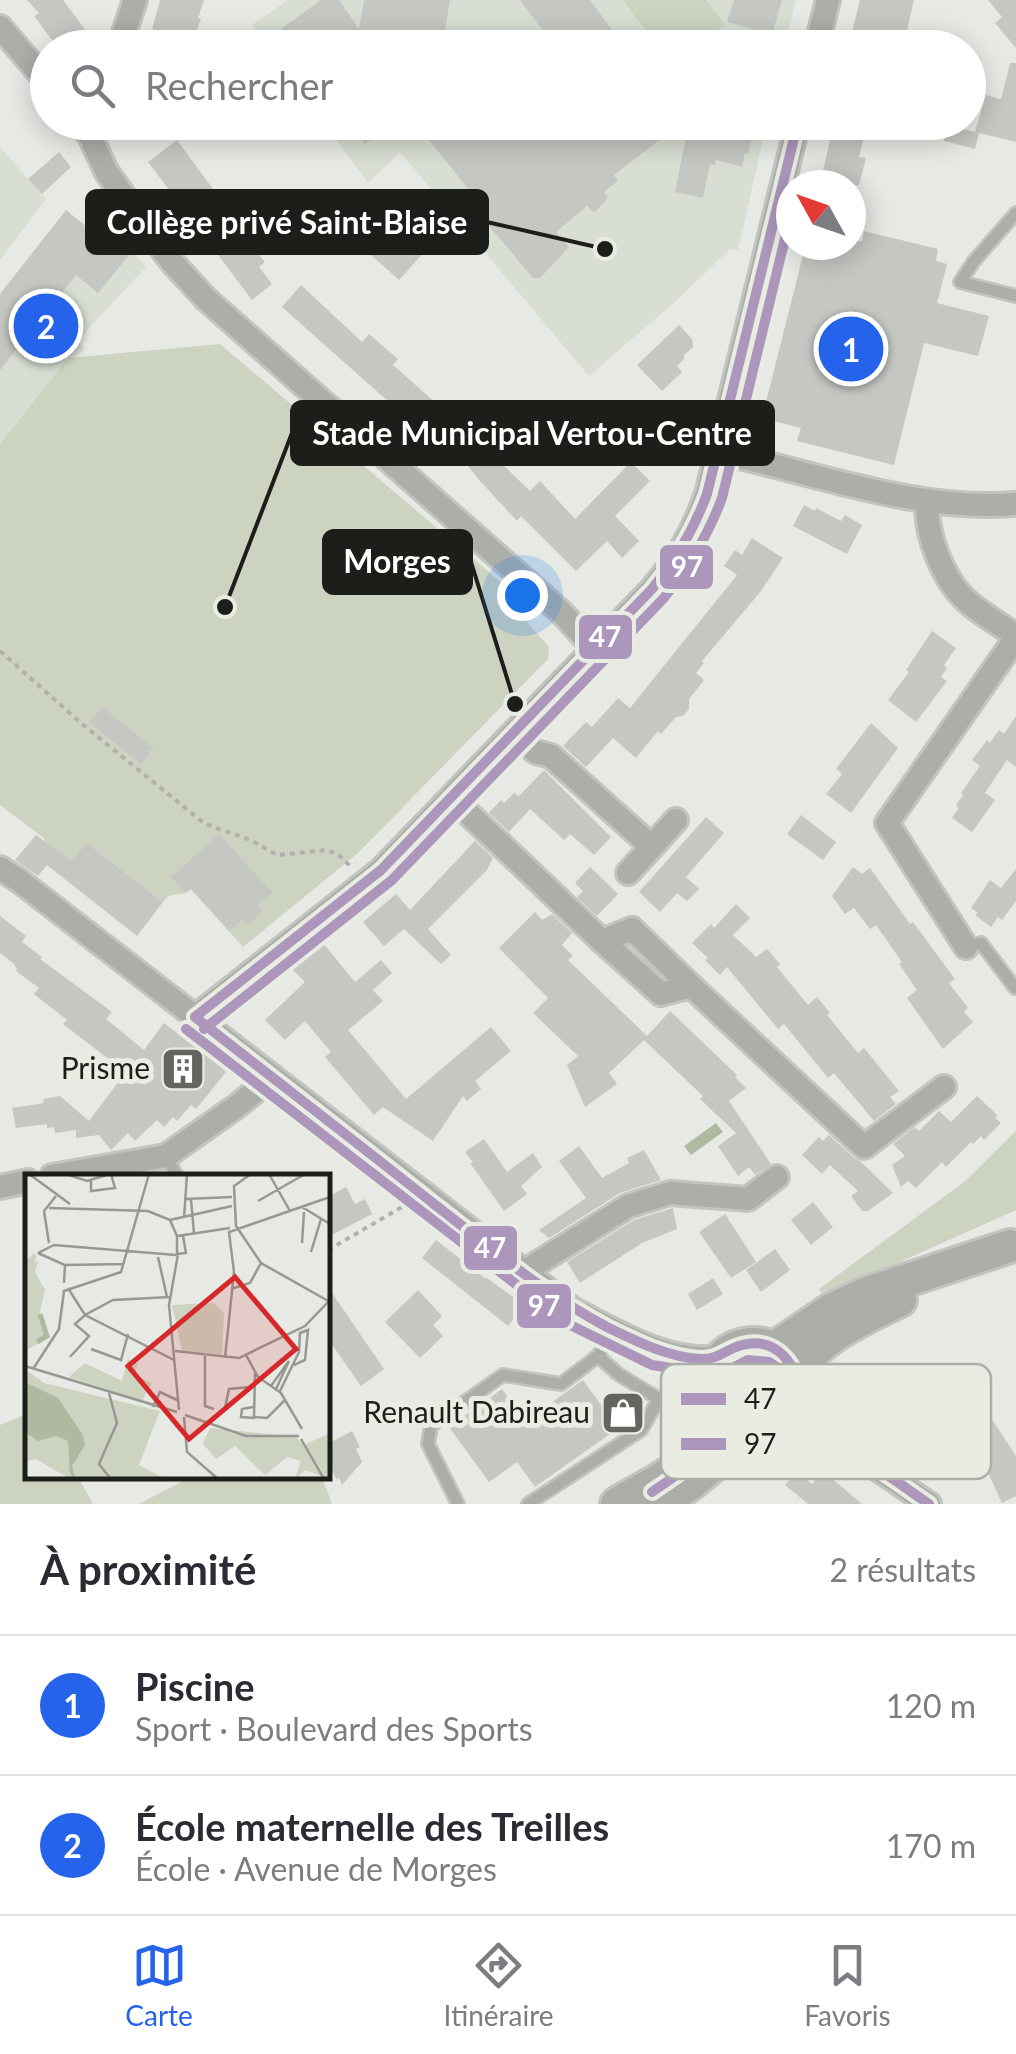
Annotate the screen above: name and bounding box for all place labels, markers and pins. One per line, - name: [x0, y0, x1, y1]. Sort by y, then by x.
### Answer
- callout: Collège privé Saint-Blaise: [87, 191, 487, 253]
- pin: 2: [13, 288, 78, 364]
- pin: 1: [818, 312, 884, 386]
- callout: Stade Municipal Vertou-Centre: [292, 402, 773, 464]
- callout: Morges: [324, 531, 471, 593]
- building icon: Prisme: [160, 1046, 206, 1092]
- place label: Prisme: [61, 1049, 150, 1085]
- shop icon: Renault Dabireau: [600, 1390, 646, 1436]
- place label: Renault Dabireau: [363, 1393, 590, 1429]

